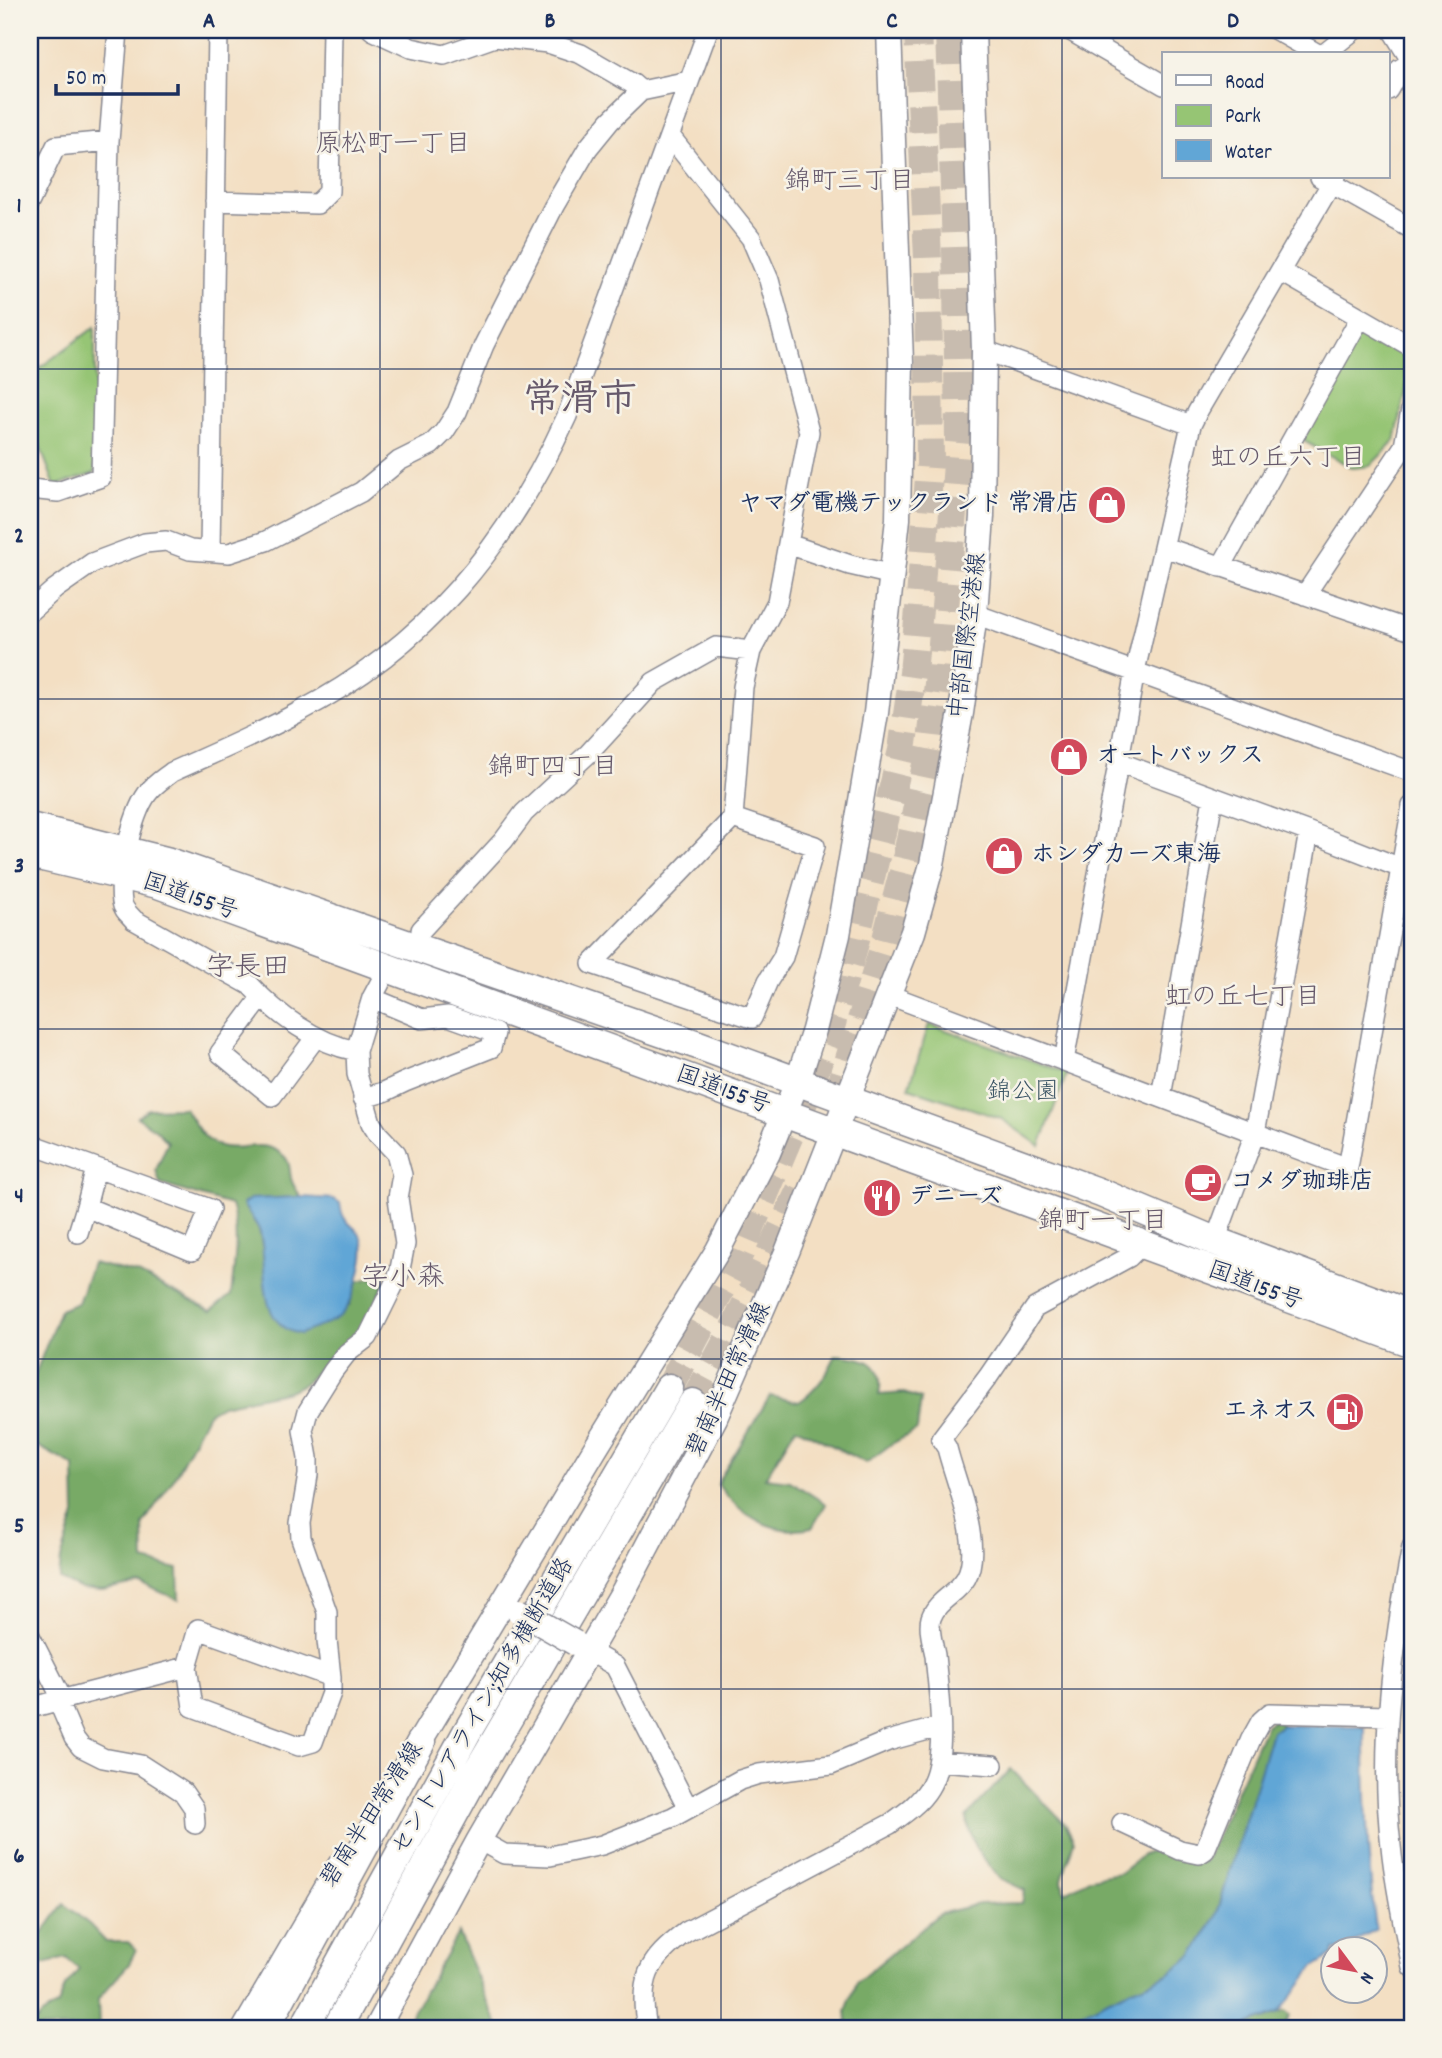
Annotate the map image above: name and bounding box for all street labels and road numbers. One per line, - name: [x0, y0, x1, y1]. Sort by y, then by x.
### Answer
- street label: 中部国際空港線: [942, 551, 996, 721]
- street label: 国道155号: [137, 866, 243, 930]
- street label: 国道155号: [670, 1058, 776, 1124]
- street label: 国道155号: [1202, 1254, 1308, 1320]
- street label: 碧南半田常滑線: [679, 1297, 781, 1463]
- street label: セントレアライン;知多横断道路: [385, 1552, 583, 1862]
- street label: 碧南半田常滑線: [313, 1735, 433, 1895]

